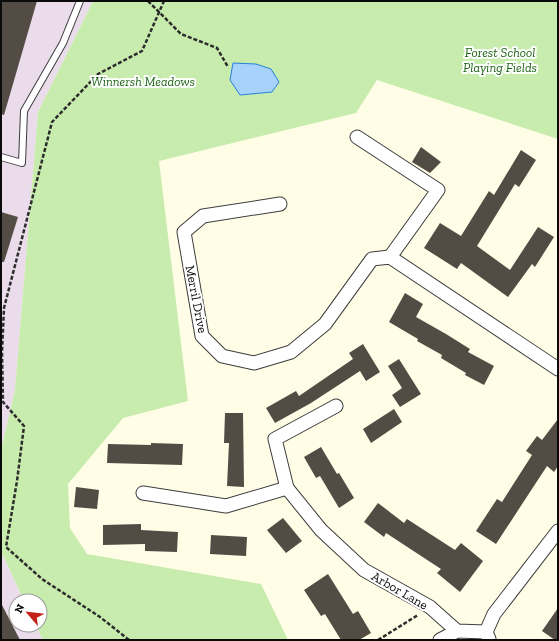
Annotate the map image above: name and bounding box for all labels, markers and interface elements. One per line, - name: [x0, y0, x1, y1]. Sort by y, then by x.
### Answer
- park label: Forest School Playing Fields: [463, 45, 537, 75]
- park label: Winnersh Meadows: [91, 74, 195, 89]
- street label: Merril Drive: [183, 264, 210, 334]
- street label: Arbor Lane: [369, 568, 431, 613]
- north arrow: [8, 593, 48, 633]
- text: N: [12, 601, 28, 615]

